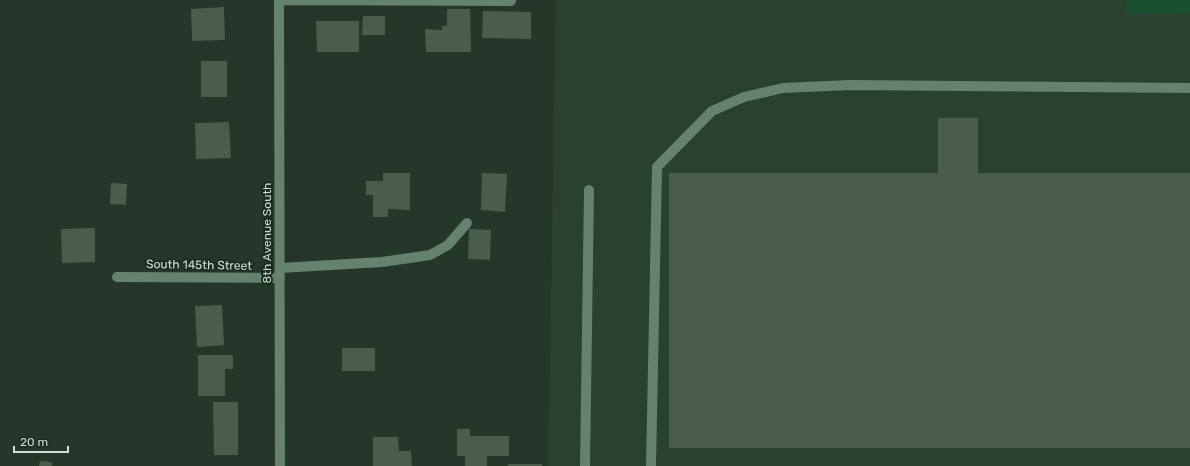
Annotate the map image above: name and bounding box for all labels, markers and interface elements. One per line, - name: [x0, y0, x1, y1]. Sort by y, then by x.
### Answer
- street label: 8th Avenue South: [260, 183, 274, 283]
- street label: South 145th Street: [146, 257, 252, 273]
- scale bar: [14, 428, 68, 454]
- text: 20 m: [20, 435, 48, 449]

